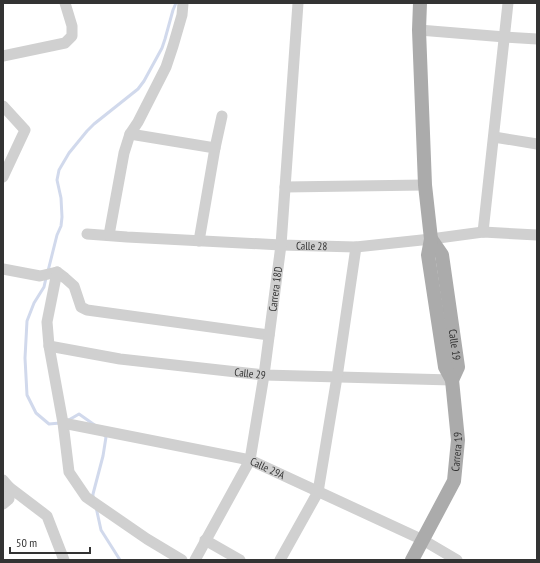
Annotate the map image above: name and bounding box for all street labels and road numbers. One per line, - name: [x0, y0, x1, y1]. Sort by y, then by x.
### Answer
- street label: Calle 28: [296, 238, 328, 253]
- street label: Carrera 18D: [265, 265, 285, 312]
- street label: Calle 19: [446, 328, 464, 361]
- street label: Calle 29: [234, 365, 266, 382]
- street label: Carrera 19: [448, 431, 465, 472]
- street label: Calle 29A: [248, 454, 288, 482]

